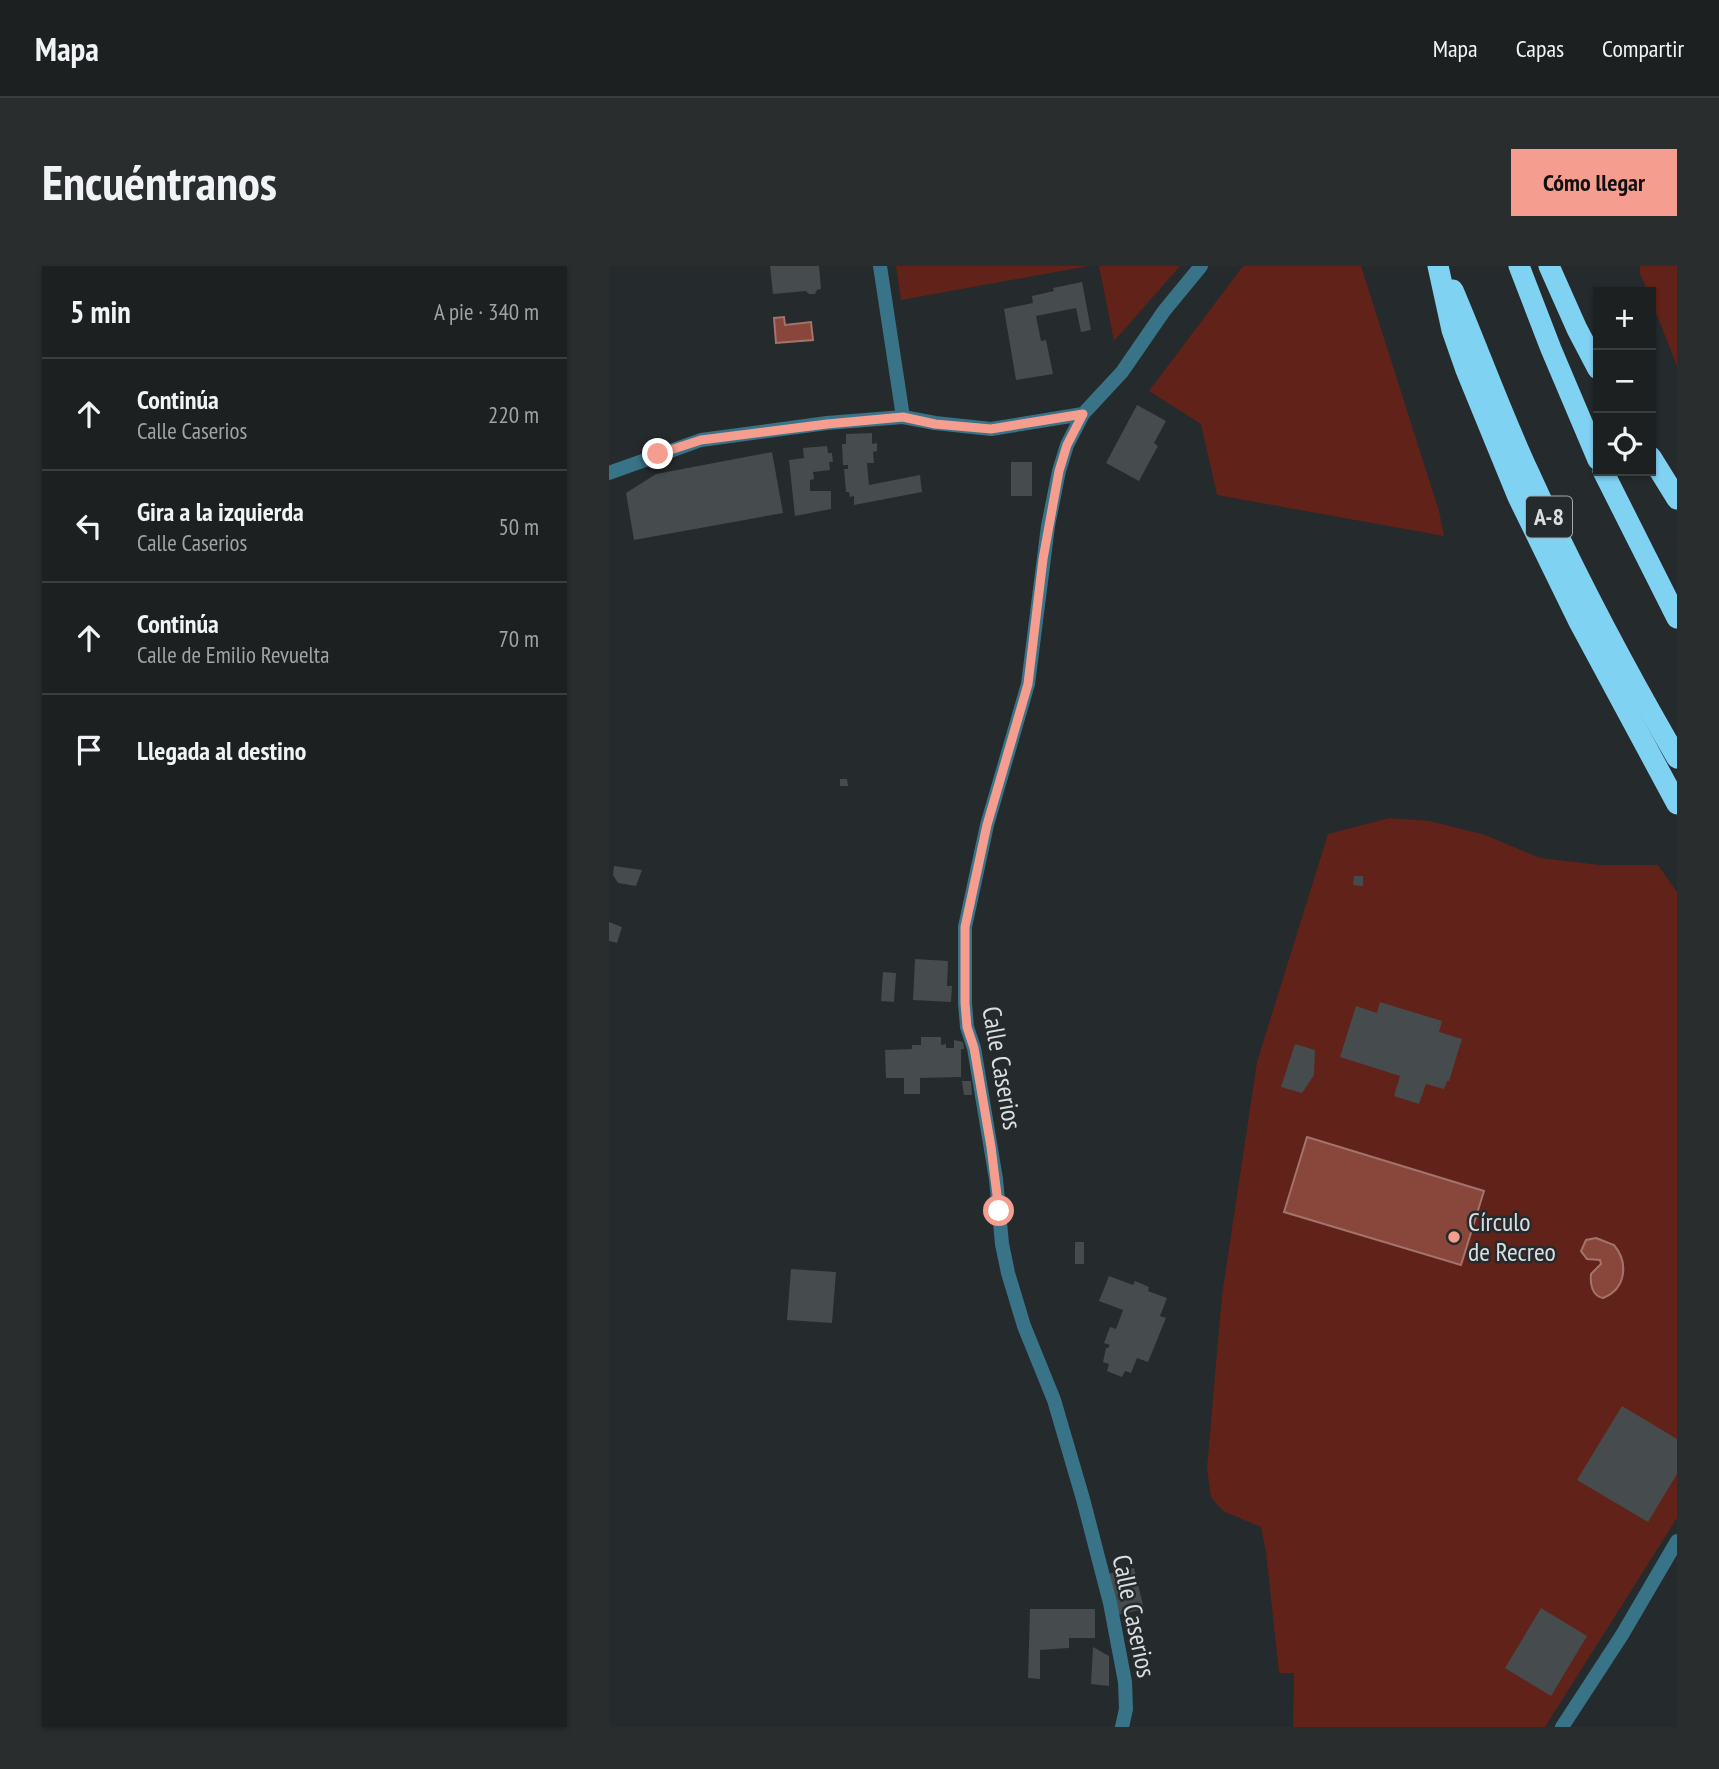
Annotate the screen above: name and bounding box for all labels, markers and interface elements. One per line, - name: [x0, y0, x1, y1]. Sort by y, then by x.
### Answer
- text: Mapa: [35, 27, 99, 70]
- text: Mapa: [1433, 33, 1478, 64]
- text: Capas: [1516, 33, 1564, 64]
- text: Compartir: [1602, 33, 1684, 64]
- button: Cómo llegar: [1511, 149, 1677, 216]
- text: Encuéntranos: [42, 150, 277, 214]
- map controls: [1593, 287, 1656, 476]
- button: +: [1593, 287, 1656, 350]
- text: 5 min: [70, 292, 131, 331]
- text: A pie · 340 m: [434, 297, 539, 326]
- button: −: [1593, 350, 1656, 413]
- text: Continúa: [137, 383, 219, 416]
- icon: ahead: [70, 395, 108, 433]
- text: 220 m: [488, 400, 539, 429]
- button: locate: [1593, 413, 1656, 476]
- text: Calle Caserios: [137, 416, 247, 445]
- route end: [642, 438, 673, 469]
- text: Gira a la izquierda: [137, 495, 304, 528]
- road number: A-8: [1526, 496, 1572, 538]
- icon: left: [70, 507, 108, 545]
- text: 50 m: [498, 512, 539, 541]
- text: Calle Caserios: [137, 528, 247, 557]
- text: Continúa: [137, 607, 219, 640]
- icon: ahead: [70, 619, 108, 657]
- text: 70 m: [498, 624, 539, 653]
- text: Calle de Emilio Revuelta: [137, 640, 329, 669]
- icon: arrive: [70, 731, 108, 769]
- text: Llegada al destino: [137, 734, 306, 767]
- street label: Calle Caserios: [975, 1004, 1030, 1132]
- route start: [983, 1195, 1014, 1226]
- place label: Círculo de Recreo: [1468, 1205, 1556, 1268]
- marker: Círculo de Recreo: [1446, 1229, 1462, 1245]
- street label: Calle Caserios: [1105, 1552, 1164, 1680]

